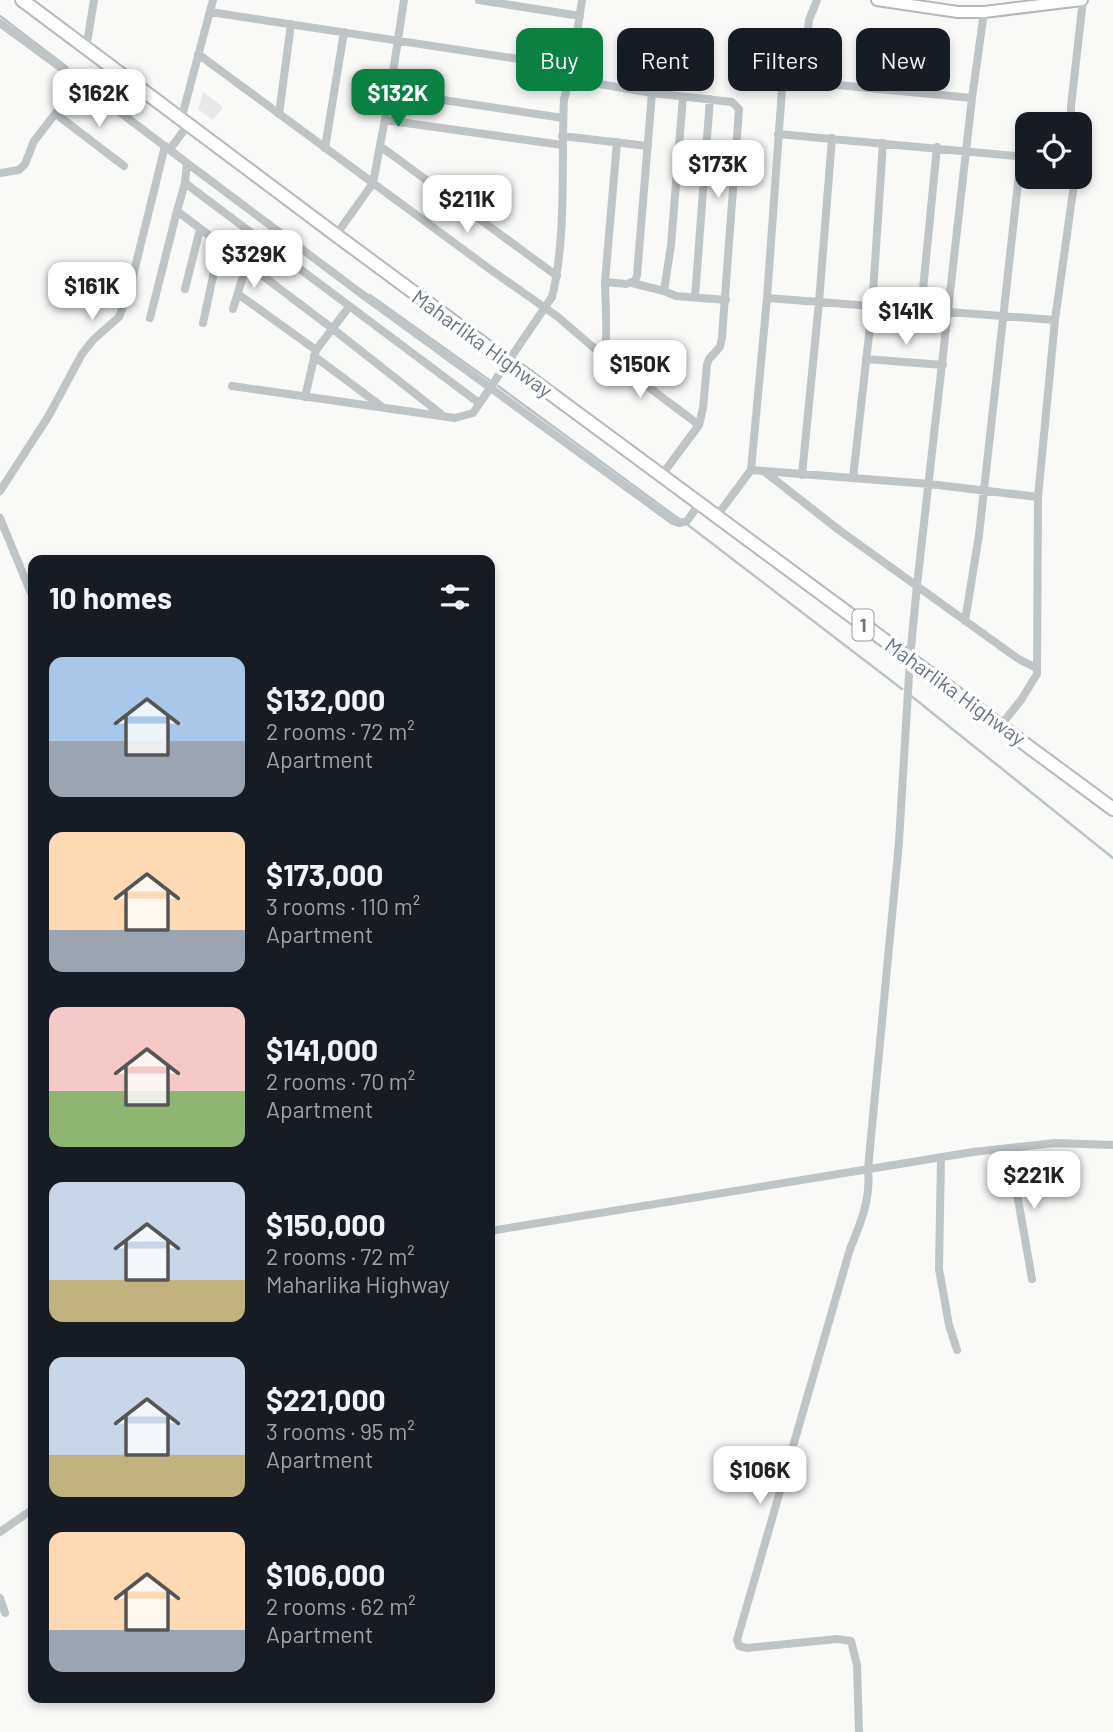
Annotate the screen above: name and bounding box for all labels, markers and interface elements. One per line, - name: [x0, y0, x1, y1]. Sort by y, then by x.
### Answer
- chip: Buy: [516, 28, 603, 91]
- chip: Rent: [617, 28, 714, 91]
- chip: Filters: [728, 28, 842, 91]
- chip: New: [856, 28, 950, 91]
- pin: $162K: [50, 69, 148, 129]
- pin: $132K: [349, 69, 447, 129]
- text: $162K: [69, 78, 129, 106]
- text: $132K: [368, 78, 429, 106]
- map controls: [1015, 112, 1092, 189]
- button: locate: [1015, 112, 1092, 189]
- pin: $173K: [669, 140, 767, 200]
- text: $173K: [688, 149, 748, 177]
- pin: $211K: [418, 176, 516, 235]
- text: $211K: [439, 184, 495, 212]
- pin: $329K: [205, 230, 303, 290]
- text: $329K: [221, 239, 287, 267]
- pin: $161K: [43, 262, 141, 322]
- text: $161K: [64, 271, 120, 299]
- street label: Maharlika Highway: [408, 283, 558, 402]
- pin: $141K: [857, 288, 955, 347]
- text: $141K: [878, 296, 934, 324]
- pin: $150K: [591, 340, 689, 400]
- text: $150K: [609, 349, 671, 377]
- icon: filters: [436, 578, 474, 616]
- text: 10 homes: [49, 579, 172, 615]
- road number: 1: [852, 610, 874, 640]
- street label: Maharlika Highway: [881, 631, 1031, 750]
- text: $132,000: [266, 681, 385, 717]
- icon: home: [105, 685, 189, 769]
- text: 2 rooms · 72 m²: [266, 717, 415, 745]
- text: Apartment: [266, 745, 373, 773]
- text: $173,000: [266, 856, 383, 892]
- icon: home: [105, 860, 189, 944]
- text: 3 rooms · 110 m²: [266, 892, 420, 920]
- text: Apartment: [266, 920, 373, 948]
- text: $141,000: [266, 1031, 378, 1067]
- icon: home: [105, 1035, 189, 1119]
- text: 2 rooms · 70 m²: [266, 1067, 415, 1095]
- text: Apartment: [266, 1095, 373, 1123]
- pin: $221K: [985, 1152, 1083, 1211]
- text: $221K: [1003, 1160, 1065, 1188]
- text: $150,000: [266, 1206, 386, 1242]
- icon: home: [105, 1210, 189, 1294]
- text: 2 rooms · 72 m²: [266, 1242, 415, 1270]
- text: Maharlika Highway: [266, 1270, 450, 1298]
- text: $221,000: [266, 1381, 386, 1417]
- icon: home: [105, 1385, 189, 1469]
- text: 3 rooms · 95 m²: [266, 1417, 415, 1445]
- text: Apartment: [266, 1445, 373, 1473]
- pin: $106K: [711, 1446, 809, 1506]
- text: $106K: [729, 1455, 791, 1483]
- text: $106,000: [266, 1556, 385, 1592]
- icon: home: [105, 1560, 189, 1644]
- text: 2 rooms · 62 m²: [266, 1592, 416, 1620]
- text: Apartment: [266, 1620, 373, 1648]

